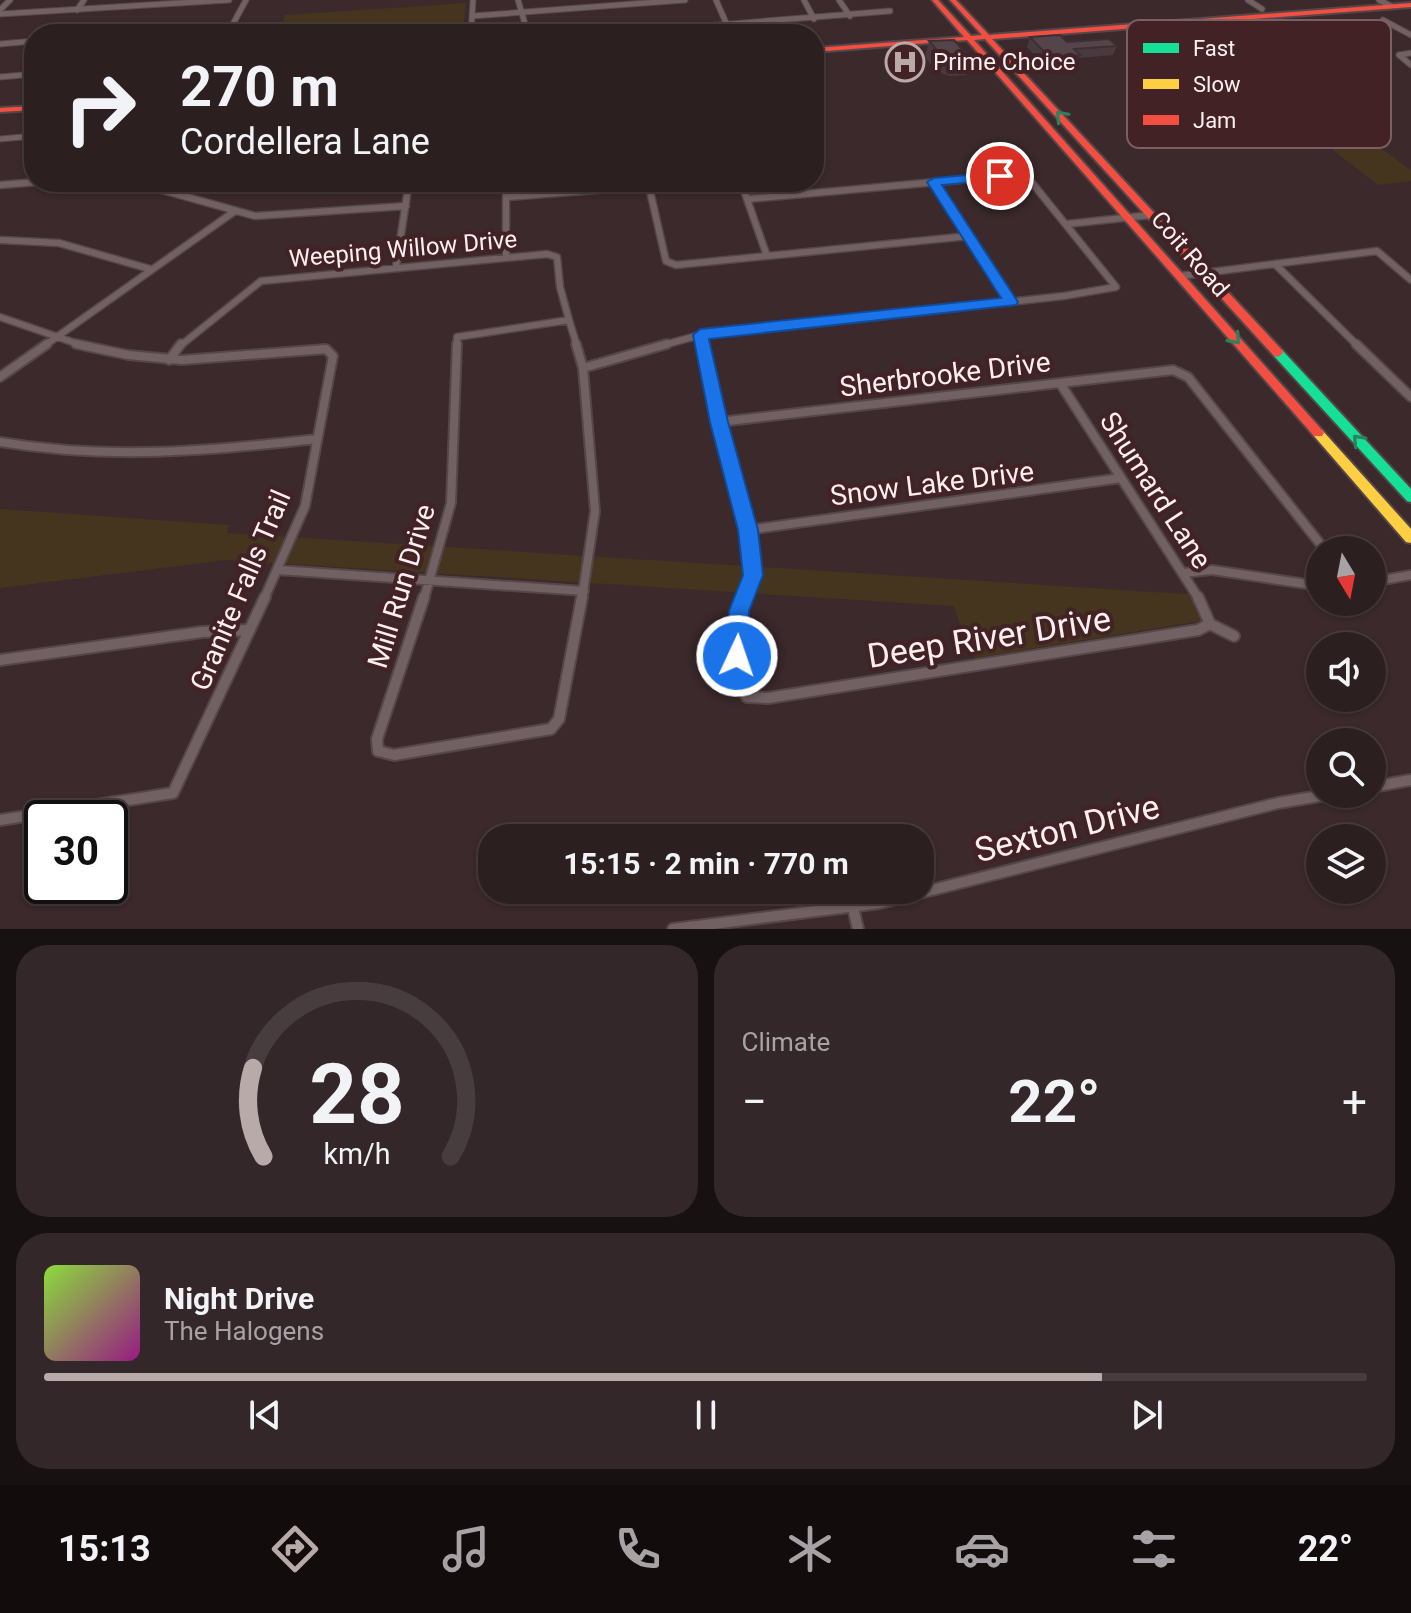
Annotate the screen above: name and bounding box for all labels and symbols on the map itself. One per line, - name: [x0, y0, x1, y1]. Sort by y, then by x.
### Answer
- legend: [1127, 20, 1391, 148]
- text: Fast: [1193, 36, 1235, 61]
- hospital icon: Prime Choice: [884, 41, 926, 83]
- place label: Prime Choice: [933, 48, 1076, 76]
- text: Slow: [1193, 72, 1241, 97]
- text: Jam: [1193, 108, 1236, 133]
- one-way arrow: [1055, 111, 1070, 125]
- pin: [966, 142, 1034, 210]
- street label: Coit Road: [1145, 206, 1235, 302]
- street label: Weeping Willow Drive: [288, 225, 518, 273]
- one-way arrow: [1226, 329, 1240, 344]
- street label: Sherbrooke Drive: [838, 345, 1052, 404]
- street label: Shumard Lane: [1093, 406, 1218, 575]
- one-way arrow: [1354, 434, 1368, 449]
- street label: Snow Lake Drive: [828, 455, 1036, 512]
- street label: Granite Falls Trail: [183, 485, 298, 695]
- street label: Mill Run Drive: [361, 500, 442, 672]
- north arrow: [1306, 536, 1386, 616]
- street label: Deep River Drive: [865, 598, 1113, 676]
- position arrow: [695, 614, 779, 698]
- street label: Sexton Drive: [971, 786, 1163, 870]
- speed limit sign: 30: [24, 800, 128, 904]

